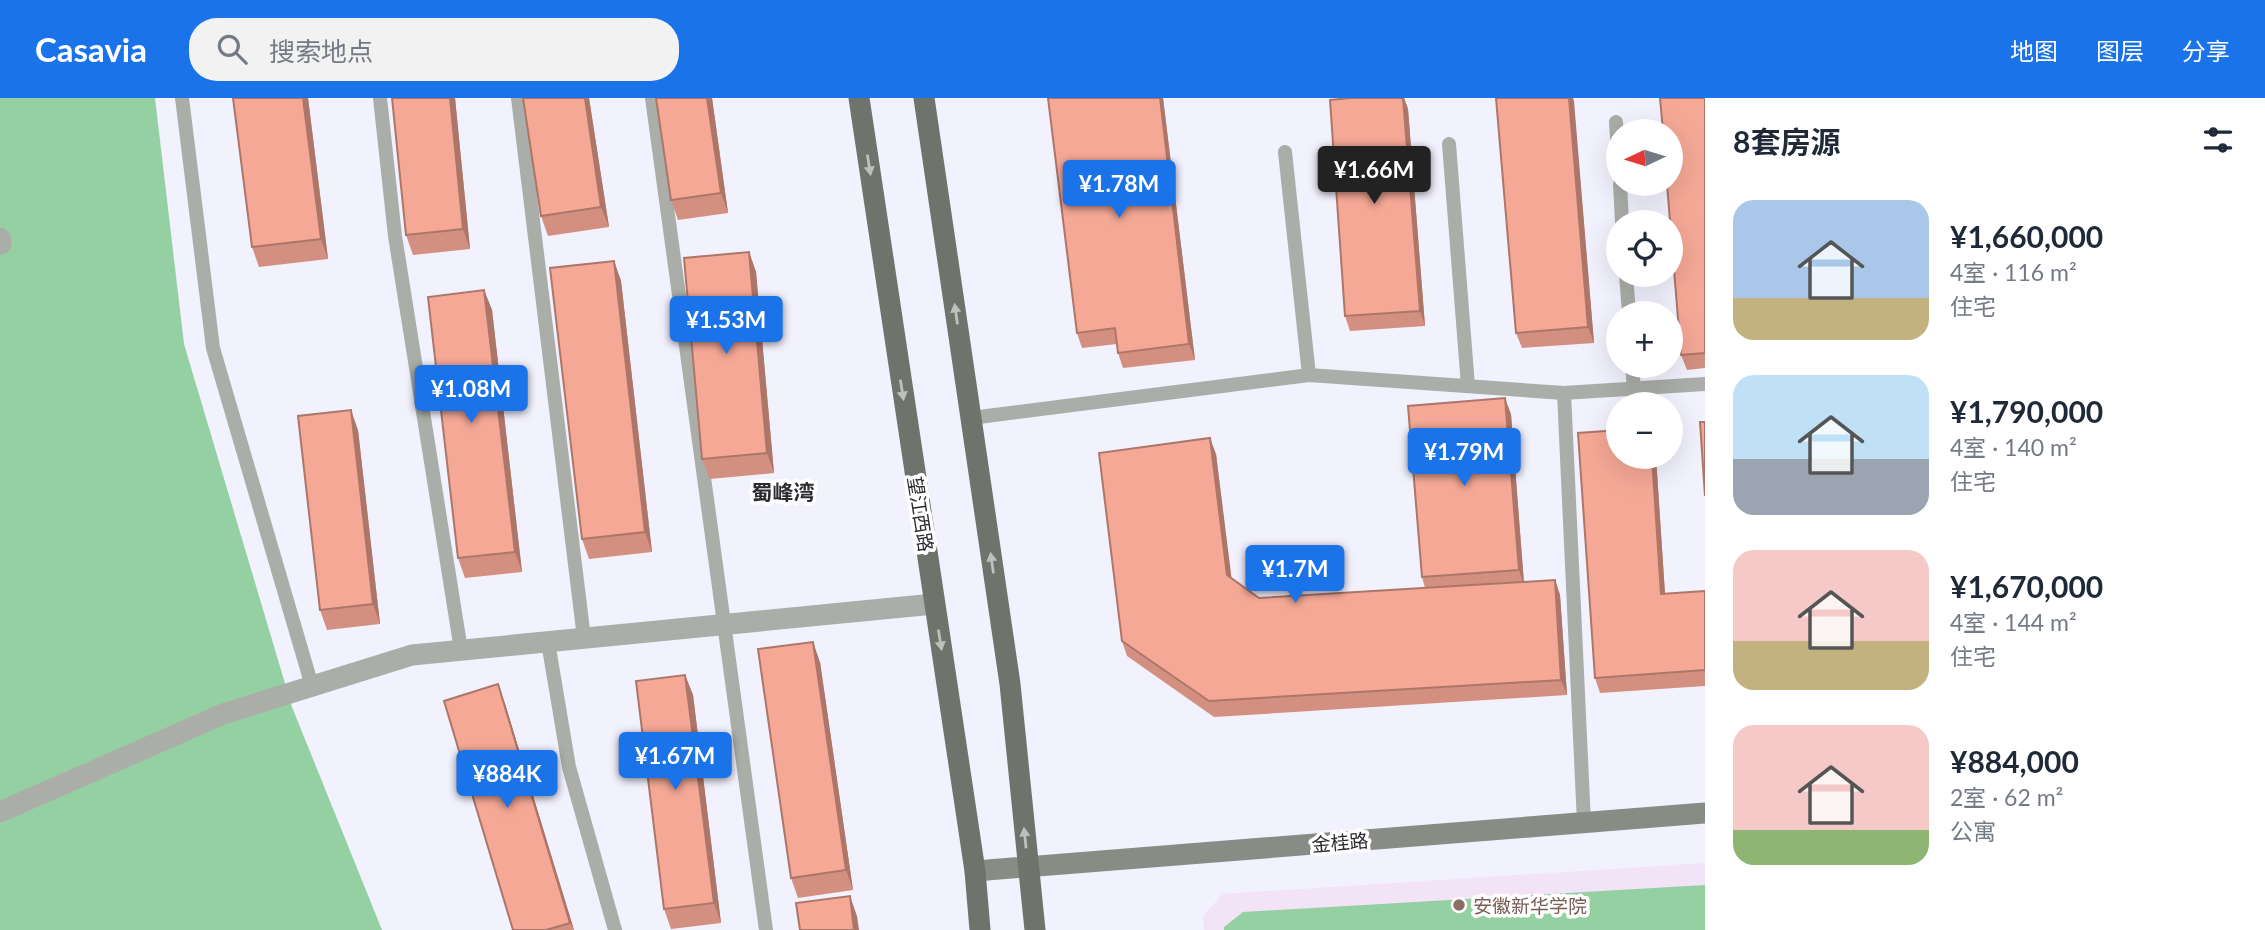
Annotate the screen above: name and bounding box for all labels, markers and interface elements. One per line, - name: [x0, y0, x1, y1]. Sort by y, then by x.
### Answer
- search box: [189, 18, 679, 81]
- text: Casavia: [35, 29, 147, 69]
- icon: search: [213, 30, 251, 68]
- text: 搜索地点: [269, 35, 373, 67]
- text: 地图: [2010, 36, 2058, 65]
- text: 图层: [2096, 36, 2144, 65]
- text: 分享: [2182, 36, 2230, 65]
- north arrow: [1606, 119, 1684, 196]
- map controls: [1606, 119, 1683, 469]
- icon: filters: [2199, 121, 2237, 159]
- text: 8套房源: [1733, 123, 1840, 159]
- pin: ¥1.66M: [1317, 146, 1431, 206]
- one-way arrow: [864, 155, 875, 177]
- text: ¥1.66M: [1334, 155, 1414, 183]
- pin: ¥1.78M: [1062, 160, 1176, 220]
- text: ¥1.78M: [1079, 169, 1159, 197]
- button: locate: [1606, 210, 1683, 287]
- text: ¥1,660,000: [1950, 218, 2103, 254]
- icon: home: [1789, 228, 1873, 312]
- text: 4室 · 116 m²: [1950, 258, 2077, 286]
- text: 住宅: [1950, 292, 1996, 320]
- pin: ¥1.53M: [669, 296, 783, 356]
- button: +: [1606, 301, 1683, 378]
- one-way arrow: [950, 303, 961, 325]
- text: ¥1.53M: [686, 305, 766, 333]
- pin: ¥1.08M: [414, 366, 528, 425]
- text: ¥1.08M: [431, 374, 511, 402]
- one-way arrow: [897, 380, 908, 402]
- button: −: [1606, 392, 1683, 469]
- text: ¥1,790,000: [1950, 393, 2103, 429]
- icon: home: [1789, 403, 1873, 487]
- pin: ¥1.79M: [1407, 428, 1521, 488]
- text: 4室 · 140 m²: [1950, 433, 2077, 461]
- text: ¥1.79M: [1424, 437, 1504, 465]
- text: 住宅: [1950, 467, 1996, 495]
- street label: 望江西路: [904, 475, 938, 553]
- district label: 蜀峰湾: [752, 479, 815, 504]
- pin: ¥1.7M: [1246, 546, 1344, 605]
- one-way arrow: [987, 552, 998, 574]
- text: ¥1.7M: [1261, 554, 1329, 582]
- text: ¥1,670,000: [1950, 568, 2103, 604]
- icon: home: [1789, 578, 1873, 662]
- text: 4室 · 144 m²: [1950, 608, 2077, 636]
- one-way arrow: [935, 629, 946, 651]
- text: 住宅: [1950, 642, 1996, 670]
- pin: ¥1.67M: [618, 732, 732, 792]
- text: ¥1.67M: [635, 741, 715, 769]
- text: ¥884,000: [1950, 743, 2079, 779]
- pin: ¥884K: [458, 750, 556, 810]
- icon: home: [1789, 753, 1873, 837]
- text: ¥884K: [472, 759, 542, 787]
- text: 2室 · 62 m²: [1950, 783, 2063, 811]
- text: 公寓: [1950, 817, 1996, 845]
- one-way arrow: [1020, 827, 1031, 849]
- street label: 金桂路: [1311, 828, 1369, 856]
- place label: 安徽新华学院: [1473, 894, 1587, 917]
- marker: 安徽新华学院: [1451, 897, 1467, 913]

